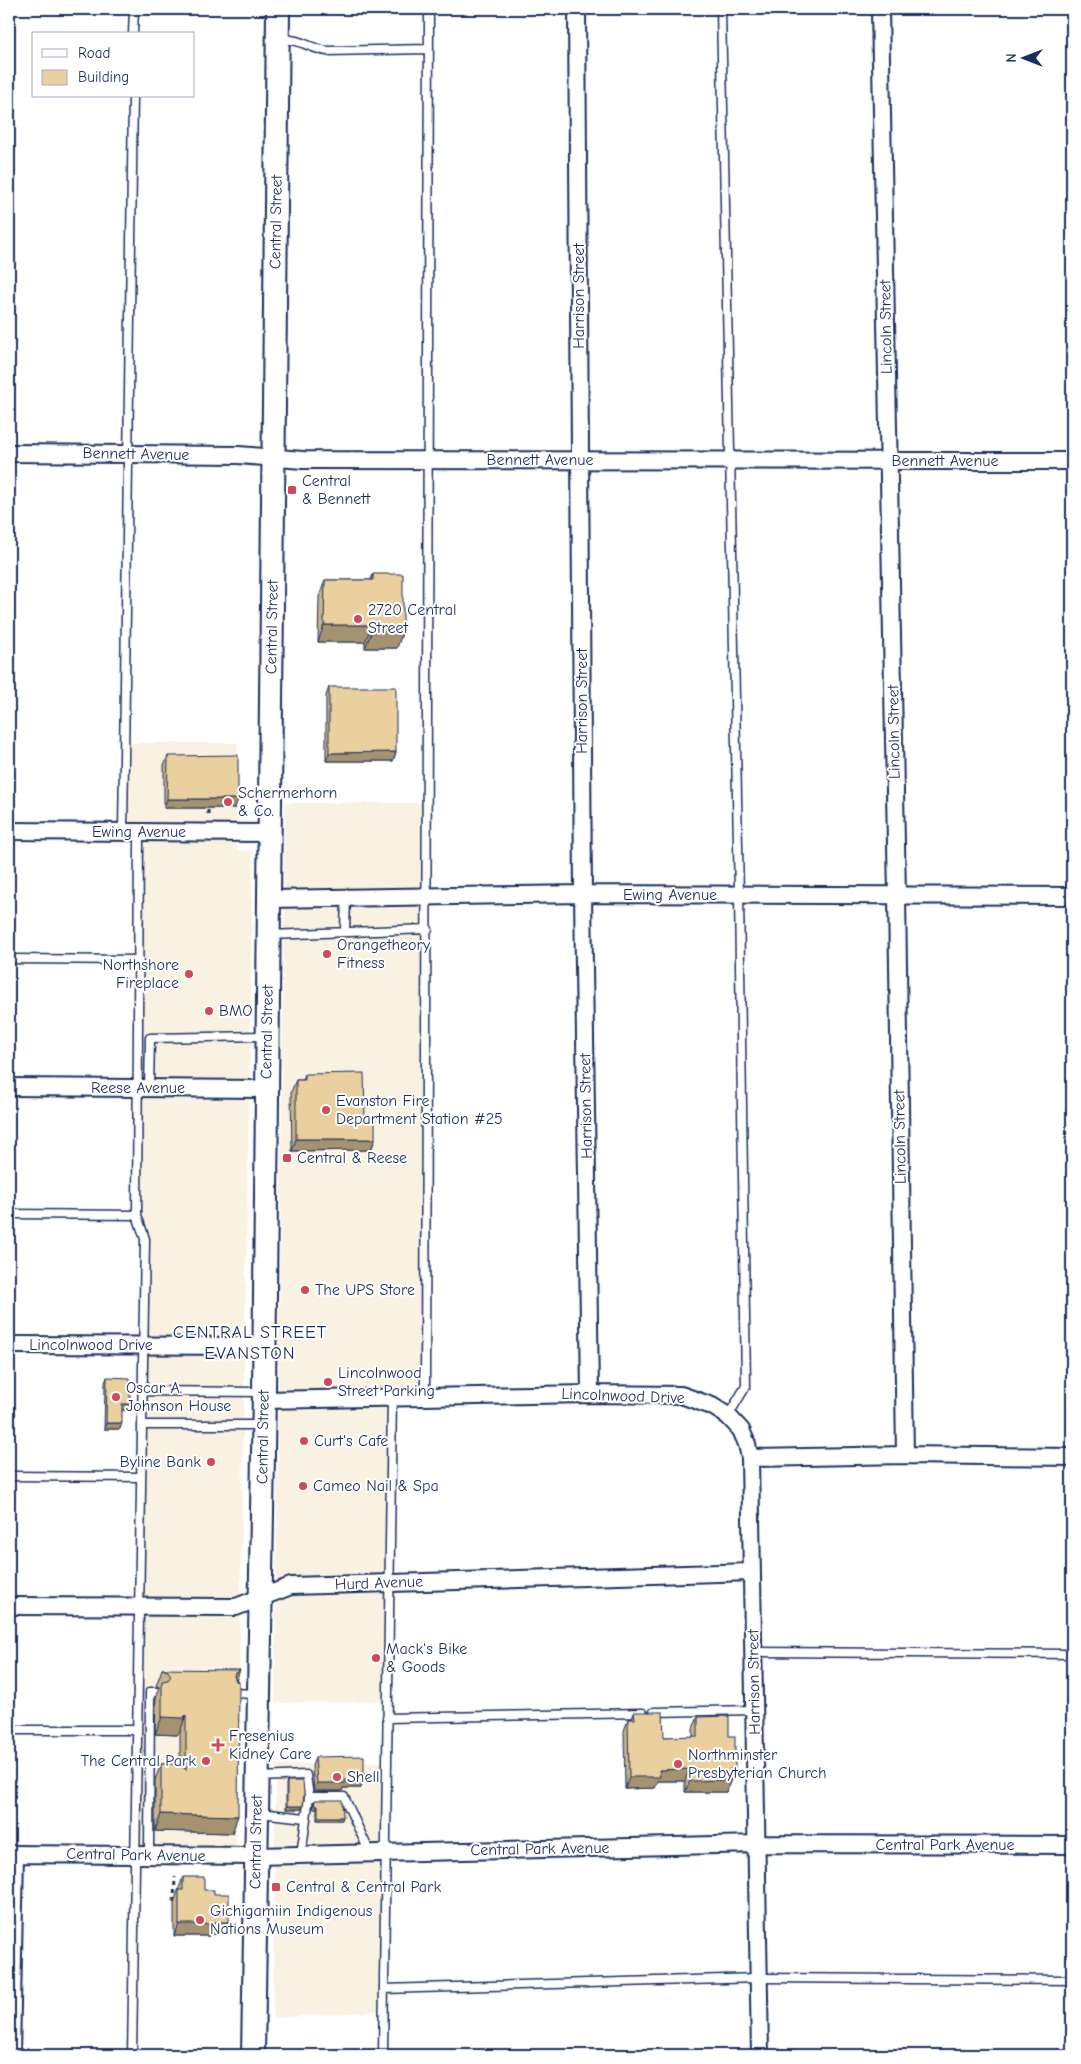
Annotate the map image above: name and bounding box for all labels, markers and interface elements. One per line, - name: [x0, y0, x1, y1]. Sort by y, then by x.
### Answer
- legend: [32, 32, 195, 98]
- north arrow: [998, 32, 1048, 82]
- text: Road: [78, 44, 110, 62]
- text: N: [1003, 53, 1020, 63]
- text: Building: [78, 68, 129, 86]
- street label: Central Street: [266, 174, 286, 269]
- street label: Harrison Street: [570, 243, 588, 349]
- street label: Lincoln Street: [876, 279, 896, 374]
- street label: Bennett Avenue: [82, 444, 190, 464]
- street label: Bennett Avenue: [487, 451, 593, 469]
- street label: Bennett Avenue: [892, 452, 998, 470]
- place label: Central & Bennett: [302, 472, 371, 508]
- marker: Central & Bennett: [286, 484, 298, 496]
- street label: Central Street: [262, 579, 282, 674]
- place label: 2720 Central Street: [368, 601, 456, 637]
- marker: 2720 Central Street: [352, 613, 364, 625]
- street label: Harrison Street: [573, 648, 591, 754]
- street label: Lincoln Street: [884, 684, 904, 779]
- place label: Schermerhorn & Co.: [238, 784, 337, 820]
- marker: Schermerhorn & Co.: [222, 796, 234, 808]
- street label: Ewing Avenue: [92, 823, 186, 841]
- street label: Ewing Avenue: [623, 886, 717, 904]
- place label: Orangetheory Fitness: [337, 936, 431, 972]
- marker: Orangetheory Fitness: [321, 948, 333, 960]
- place label: Northshore Fireplace: [103, 956, 179, 992]
- marker: Northshore Fireplace: [183, 968, 195, 980]
- street label: Central Street: [257, 984, 277, 1079]
- place label: BMO: [219, 1002, 253, 1020]
- marker: BMO: [203, 1005, 215, 1017]
- street label: Harrison Street: [576, 1053, 596, 1159]
- street label: Reese Avenue: [91, 1079, 185, 1097]
- street label: Lincoln Street: [890, 1089, 910, 1184]
- place label: Evanston Fire Department Station #25: [336, 1092, 503, 1128]
- marker: Evanston Fire Department Station #25: [320, 1104, 332, 1116]
- place label: Central & Reese: [297, 1149, 407, 1167]
- marker: Central & Reese: [281, 1152, 293, 1164]
- place label: The UPS Store: [315, 1281, 415, 1299]
- marker: The UPS Store: [299, 1284, 311, 1296]
- district label: CENTRAL STREET EVANSTON: [173, 1322, 327, 1364]
- street label: Lincolnwood Drive: [29, 1336, 153, 1354]
- place label: Lincolnwood Street Parking: [338, 1364, 435, 1400]
- marker: Lincolnwood Street Parking: [322, 1376, 334, 1388]
- place label: Oscar A. Johnson House: [126, 1379, 231, 1415]
- street label: Lincolnwood Drive: [561, 1385, 685, 1407]
- street label: Central Street: [253, 1389, 273, 1484]
- marker: Oscar A. Johnson House: [110, 1391, 122, 1403]
- place label: Curt's Cafe: [314, 1432, 388, 1450]
- marker: Curt's Cafe: [298, 1435, 310, 1447]
- place label: Byline Bank: [120, 1453, 201, 1471]
- marker: Byline Bank: [205, 1456, 217, 1468]
- place label: Cameo Nail & Spa: [313, 1477, 439, 1495]
- marker: Cameo Nail & Spa: [297, 1480, 309, 1492]
- street label: Hurd Avenue: [335, 1572, 423, 1594]
- street label: Harrison Street: [744, 1629, 764, 1735]
- place label: Mack's Bike & Goods: [386, 1640, 467, 1676]
- marker: Mack's Bike & Goods: [370, 1652, 382, 1664]
- place label: Fresenius Kidney Care: [229, 1727, 312, 1763]
- marker: Fresenius Kidney Care: [211, 1738, 225, 1752]
- place label: Northminster Presbyterian Church: [688, 1746, 827, 1782]
- place label: The Central Park: [81, 1752, 196, 1770]
- marker: The Central Park: [200, 1755, 212, 1767]
- marker: Northminster Presbyterian Church: [672, 1758, 684, 1770]
- place label: Shell: [347, 1768, 379, 1786]
- marker: Shell: [331, 1771, 343, 1783]
- street label: Central Street: [246, 1794, 266, 1889]
- street label: Central Park Avenue: [875, 1836, 1015, 1854]
- street label: Central Park Avenue: [470, 1839, 610, 1859]
- street label: Central Park Avenue: [66, 1845, 206, 1865]
- place label: Central & Central Park: [286, 1878, 441, 1896]
- marker: Central & Central Park: [270, 1881, 282, 1893]
- place label: Gichigamiin Indigenous Nations Museum: [210, 1902, 373, 1938]
- marker: Gichigamiin Indigenous Nations Museum: [194, 1914, 206, 1926]

